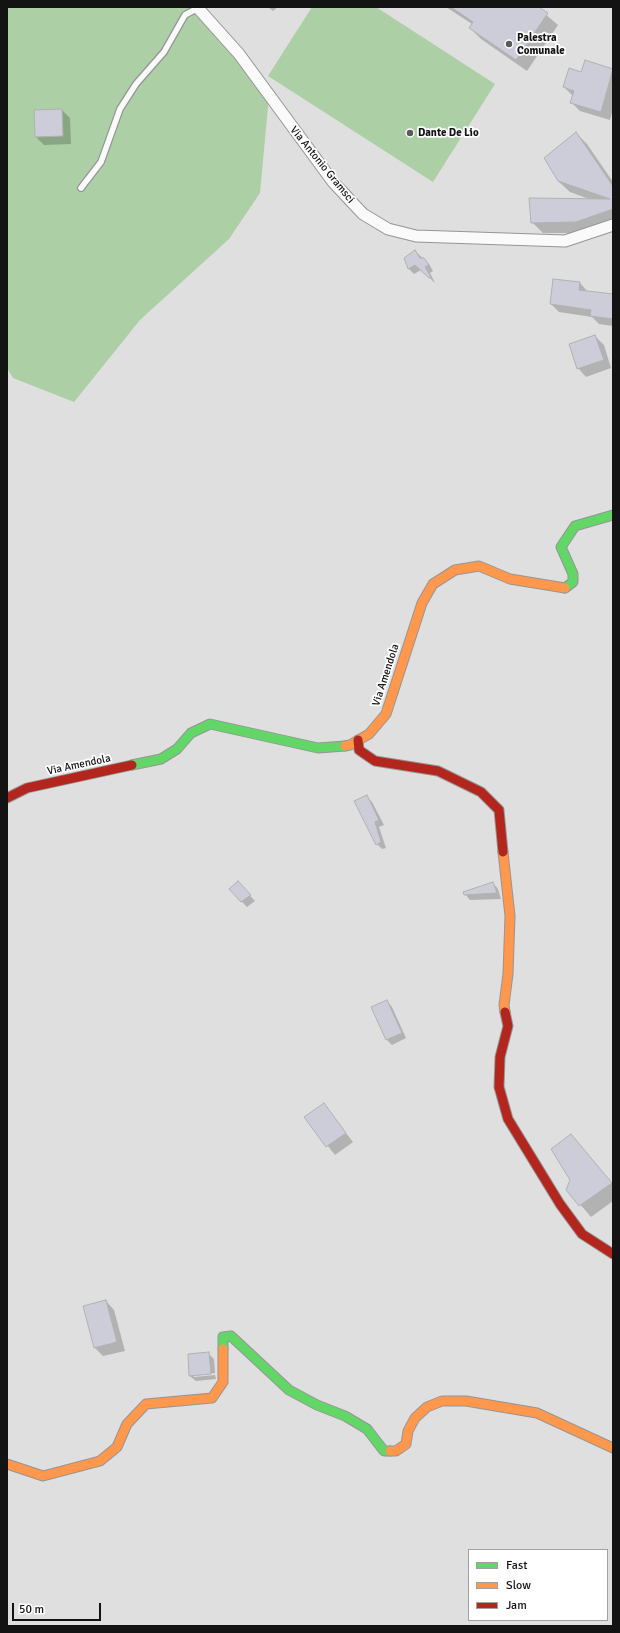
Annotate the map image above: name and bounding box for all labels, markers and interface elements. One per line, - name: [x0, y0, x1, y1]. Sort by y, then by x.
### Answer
- place label: Palestra Comunale: [517, 31, 565, 57]
- marker: Palestra Comunale: [504, 39, 514, 49]
- street label: Via Antonio Gramsci: [287, 124, 357, 206]
- place label: Dante De Lio: [418, 126, 479, 140]
- marker: Dante De Lio: [405, 128, 415, 138]
- street label: Via Amendola: [370, 642, 402, 708]
- street label: Via Amendola: [46, 752, 112, 778]
- legend: [468, 1549, 608, 1621]
- text: Fast: [506, 1558, 527, 1573]
- text: Slow: [506, 1578, 531, 1593]
- scale bar: [14, 1595, 103, 1621]
- text: Jam: [506, 1598, 527, 1613]
- text: 50 m: [19, 1602, 44, 1617]

